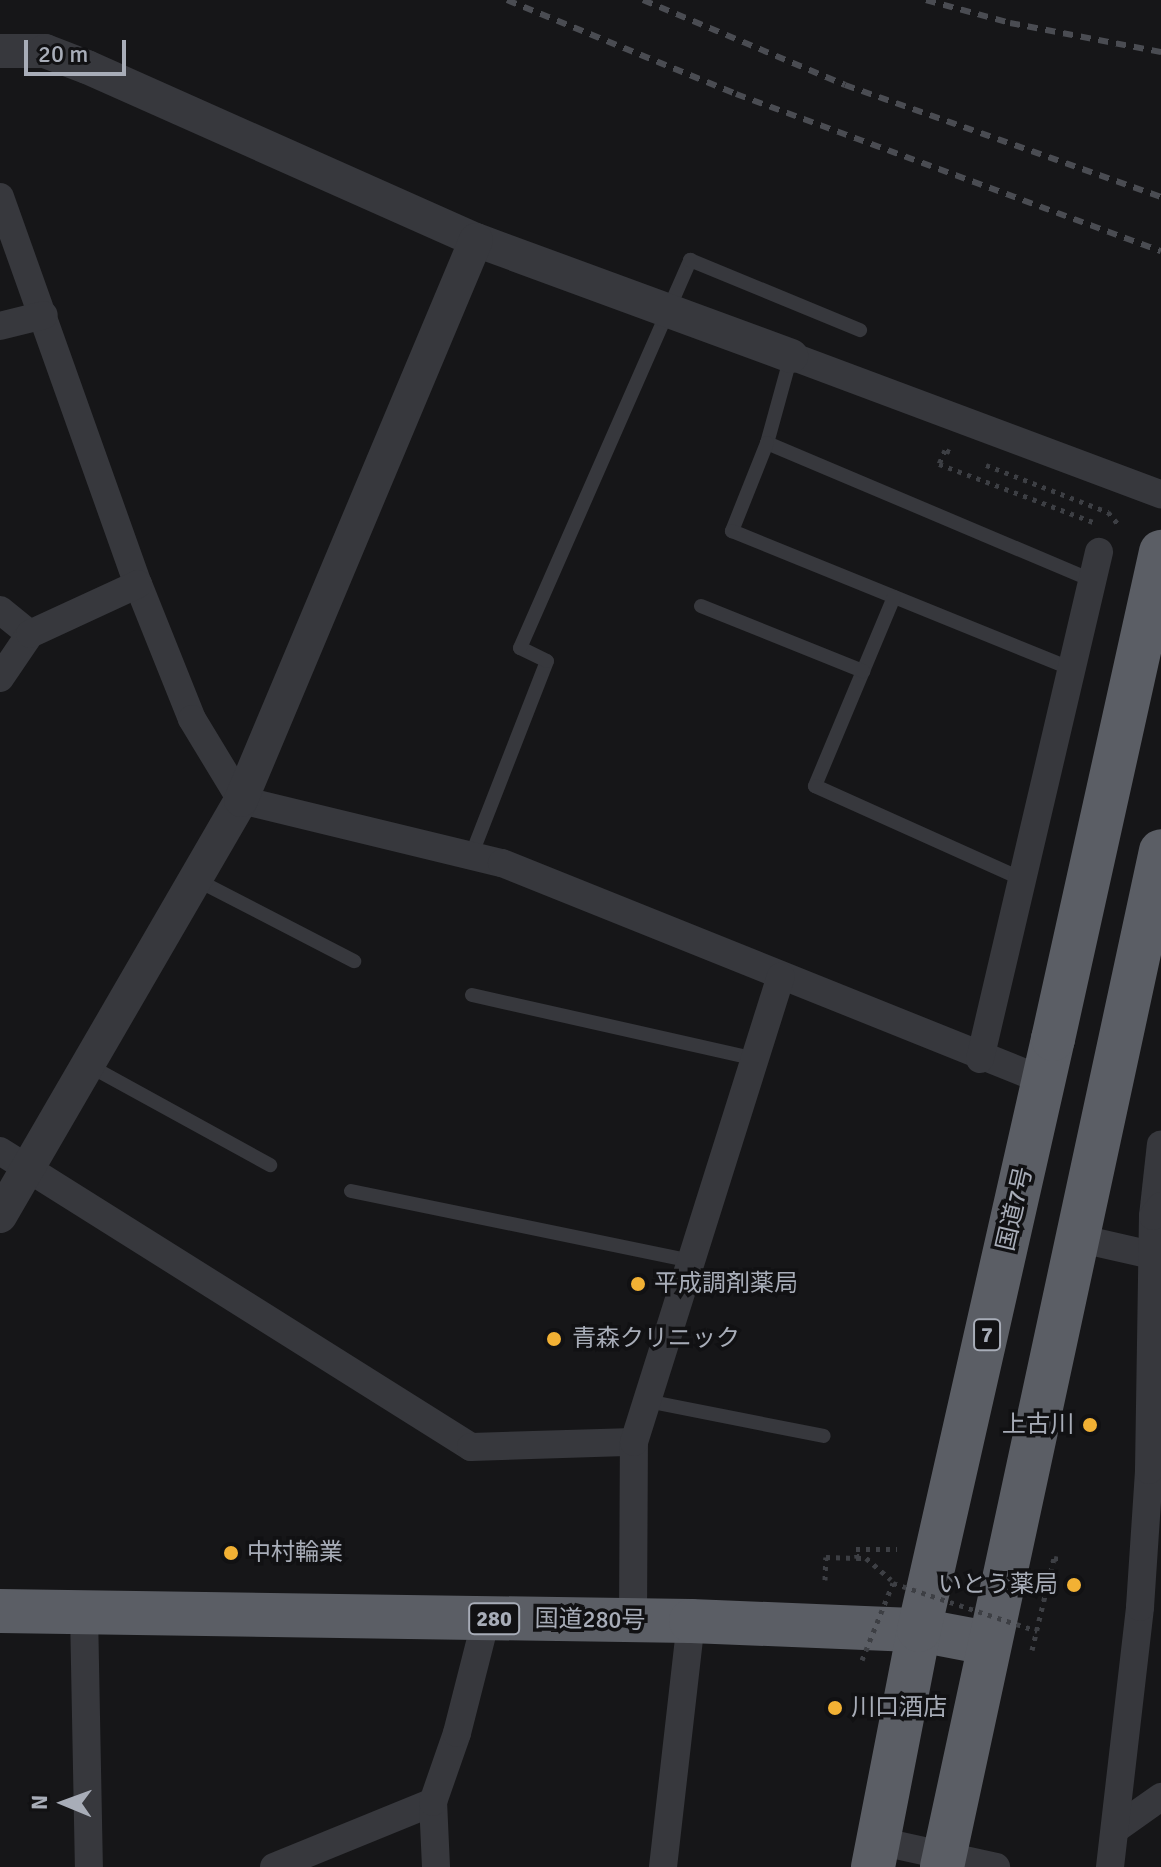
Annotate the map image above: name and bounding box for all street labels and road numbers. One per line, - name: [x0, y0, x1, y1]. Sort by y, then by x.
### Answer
- street label: 国道7号: [991, 1164, 1039, 1254]
- road number: 7: [973, 1317, 1001, 1353]
- road number: 280: [468, 1601, 520, 1637]
- street label: 国道280号: [534, 1605, 646, 1635]

